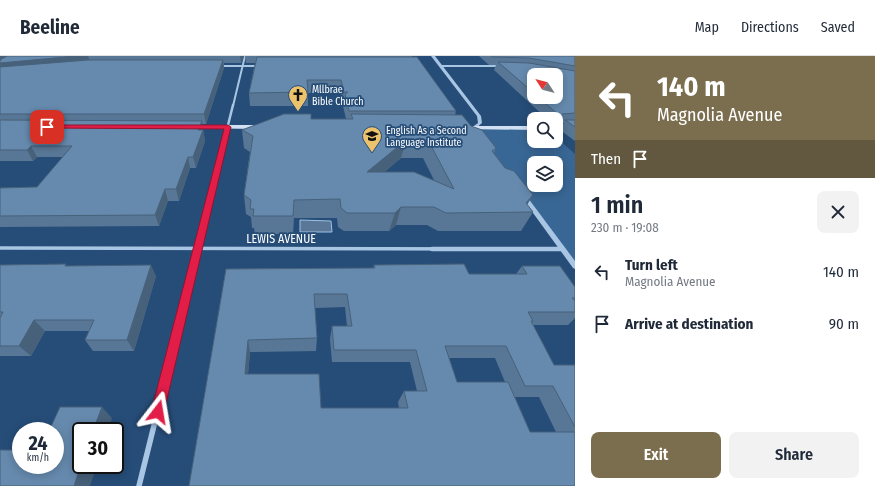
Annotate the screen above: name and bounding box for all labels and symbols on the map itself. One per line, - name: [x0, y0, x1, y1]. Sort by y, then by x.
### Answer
- north arrow: [527, 68, 563, 104]
- church icon: Mllbrae Bible Church: [287, 84, 309, 112]
- place label: Mllbrae Bible Church: [312, 84, 363, 108]
- pin: [30, 110, 64, 144]
- school or university icon: English As a Second Language Institute: [361, 125, 383, 153]
- place label: English As a Second Language Institute: [386, 125, 467, 149]
- street label: LEWIS AVENUE: [246, 232, 316, 246]
- position arrow: [137, 391, 179, 433]
- speed limit sign: 30: [72, 422, 124, 474]

